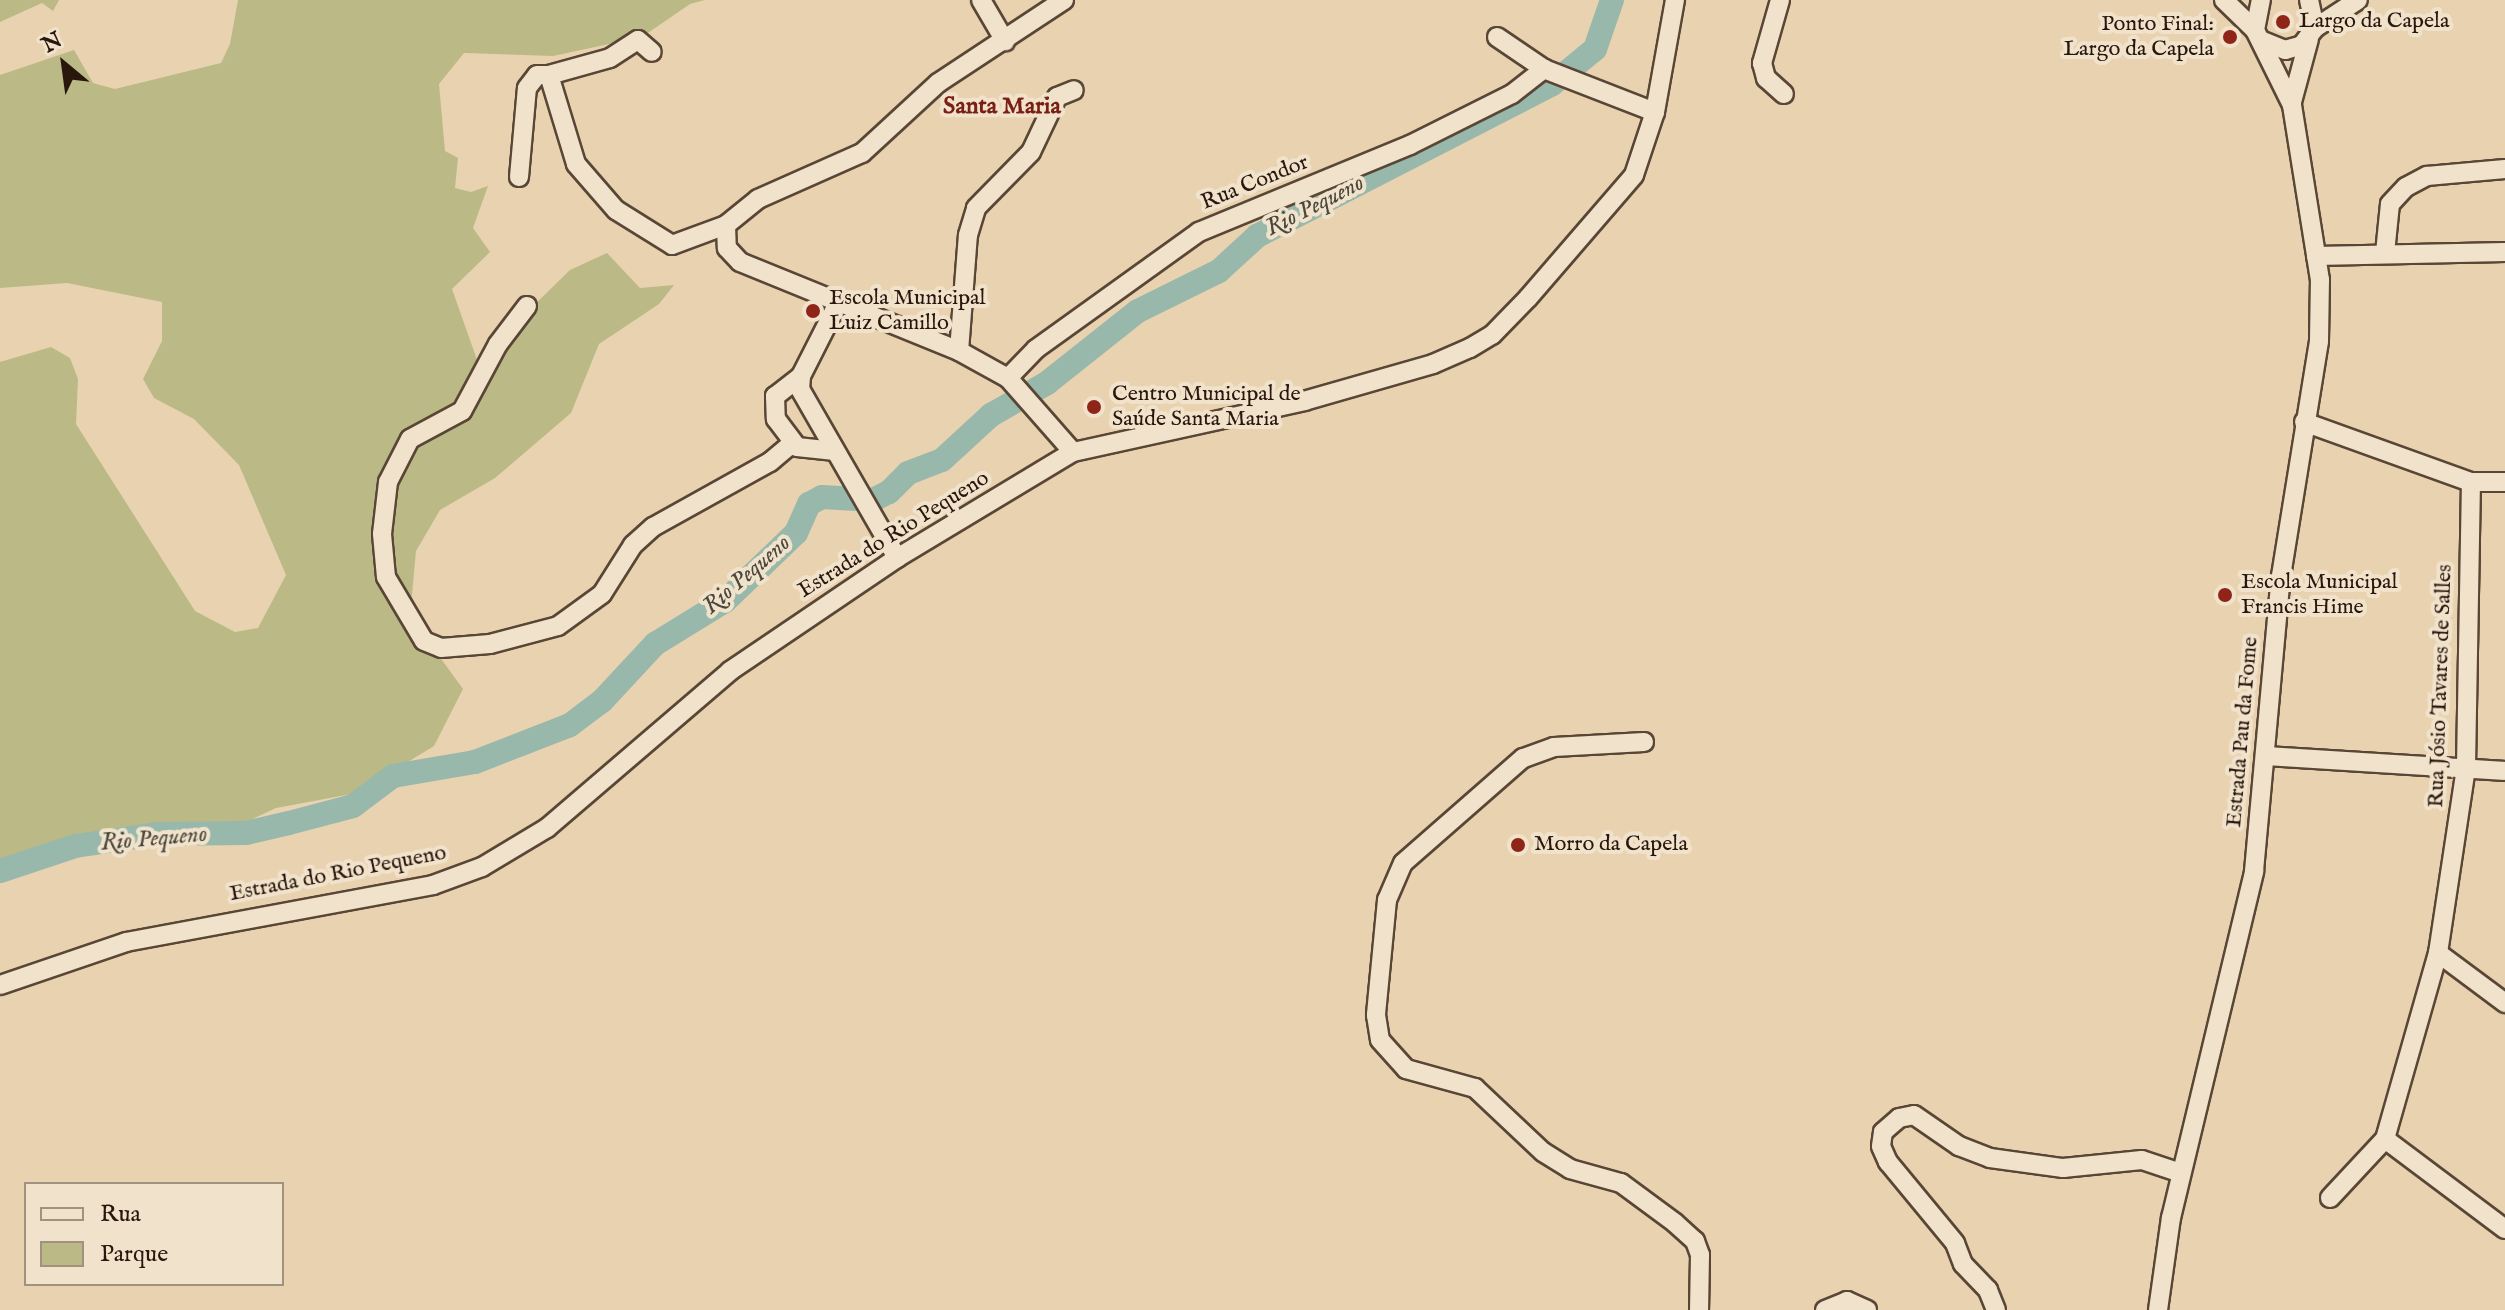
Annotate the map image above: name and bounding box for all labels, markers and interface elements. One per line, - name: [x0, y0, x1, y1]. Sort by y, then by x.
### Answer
- place label: Largo da Capela: [2299, 9, 2450, 35]
- place label: Ponto Final: Largo da Capela: [2063, 11, 2214, 62]
- marker: Largo da Capela: [2274, 13, 2292, 31]
- north arrow: [24, 24, 104, 104]
- text: N: [37, 26, 67, 60]
- marker: Ponto Final: Largo da Capela: [2221, 28, 2239, 46]
- district label: Santa Maria: [943, 93, 1061, 121]
- street label: Rua Condor: [1198, 150, 1312, 216]
- water label: Rio Pequeno: [1261, 169, 1369, 243]
- place label: Escola Municipal Luiz Camillo: [829, 285, 986, 336]
- marker: Escola Municipal Luiz Camillo: [804, 302, 822, 320]
- place label: Centro Municipal de Saúde Santa Maria: [1112, 381, 1300, 432]
- marker: Centro Municipal de Saúde Santa Maria: [1083, 396, 1105, 418]
- street label: Estrada do Rio Pequeno: [794, 465, 994, 605]
- water label: Rio Pequeno: [697, 529, 797, 621]
- street label: Rua Jósio Tavares de Salles: [2424, 564, 2458, 808]
- place label: Escola Municipal Francis Hime: [2241, 569, 2398, 620]
- marker: Escola Municipal Francis Hime: [2216, 586, 2234, 604]
- street label: Estrada Pau da Fome: [2222, 636, 2264, 828]
- water label: Rio Pequeno: [100, 820, 208, 858]
- place label: Morro da Capela: [1534, 832, 1688, 858]
- marker: Morro da Capela: [1509, 836, 1527, 854]
- street label: Estrada do Rio Pequeno: [227, 840, 449, 908]
- legend: [24, 1182, 284, 1286]
- text: Rua: [100, 1199, 141, 1230]
- text: Parque: [100, 1239, 168, 1270]

